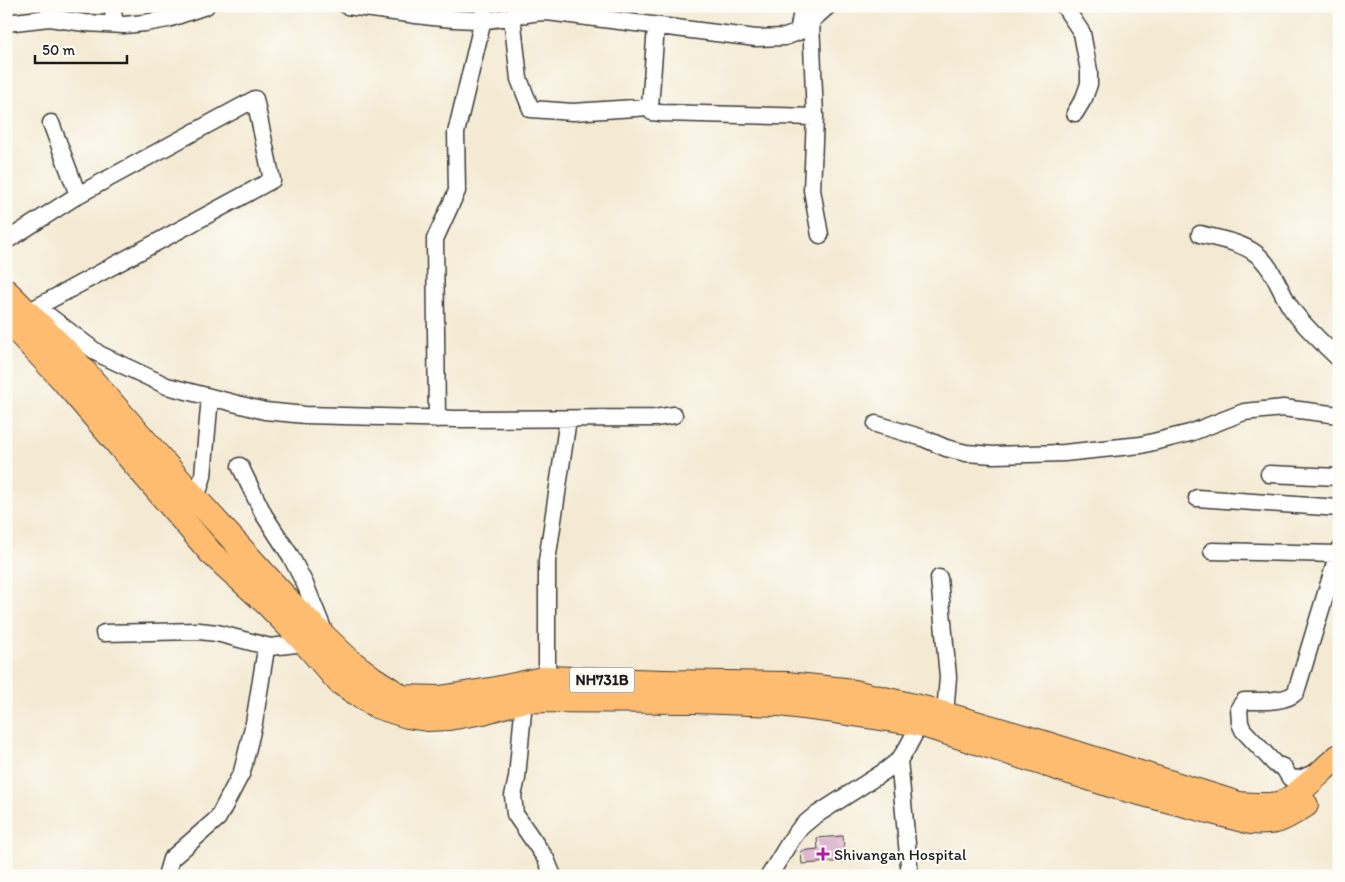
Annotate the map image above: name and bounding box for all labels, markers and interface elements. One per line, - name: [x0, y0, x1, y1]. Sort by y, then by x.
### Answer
- scale bar: [35, 32, 128, 64]
- text: 50 m: [42, 41, 75, 59]
- road number: NH731B: [570, 668, 634, 692]
- place label: Shivangan Hospital: [834, 845, 967, 864]
- marker: Shivangan Hospital: [816, 847, 830, 861]

